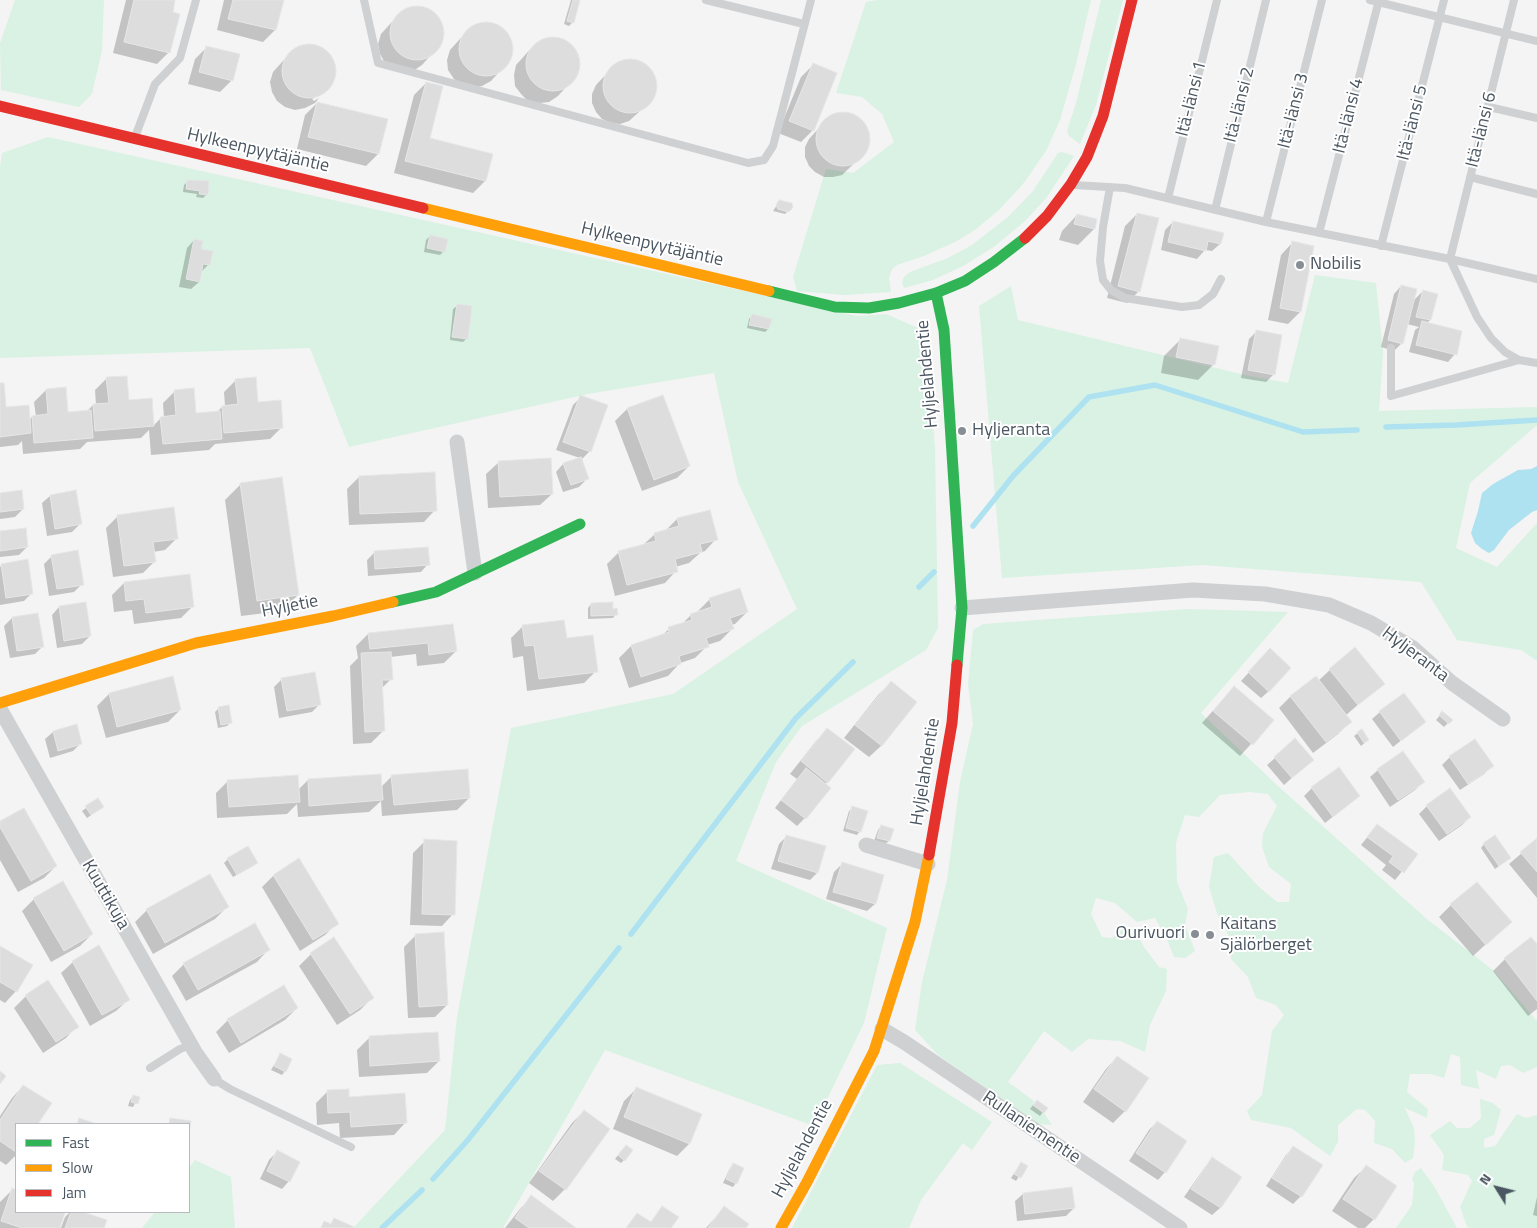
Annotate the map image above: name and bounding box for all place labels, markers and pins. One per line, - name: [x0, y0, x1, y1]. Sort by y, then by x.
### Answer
- place label: Nobilis: [1310, 254, 1361, 276]
- marker: Nobilis: [1294, 259, 1306, 271]
- place label: Hyljeranta: [972, 420, 1050, 442]
- marker: Hyljeranta: [956, 425, 968, 437]
- place label: Kaitans Själörberget: [1220, 914, 1312, 956]
- place label: Ourivuori: [1116, 923, 1185, 945]
- marker: Ourivuori: [1189, 928, 1201, 940]
- marker: Kaitans Själörberget: [1204, 929, 1216, 941]

